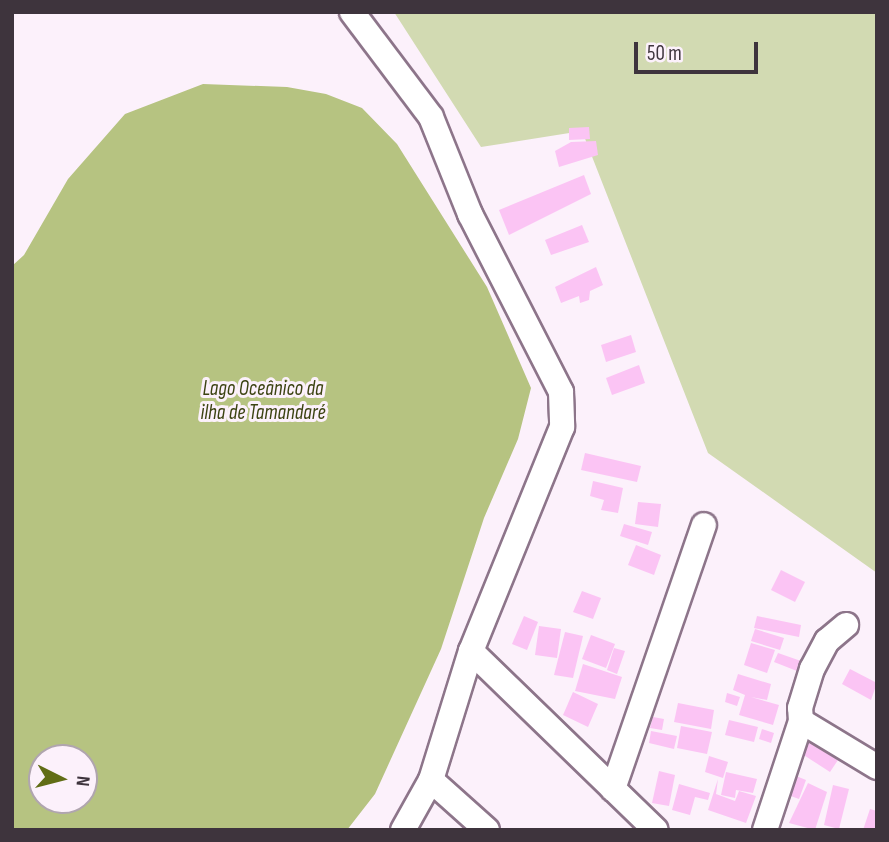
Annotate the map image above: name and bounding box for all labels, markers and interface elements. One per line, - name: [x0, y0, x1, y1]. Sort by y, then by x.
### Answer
- scale bar: [637, 28, 761, 72]
- text: 50 m: [647, 41, 682, 66]
- water label: Lago Oceânico da ilha de Tamandaré: [200, 376, 326, 426]
- north arrow: [28, 744, 98, 814]
- text: N: [70, 775, 94, 787]

